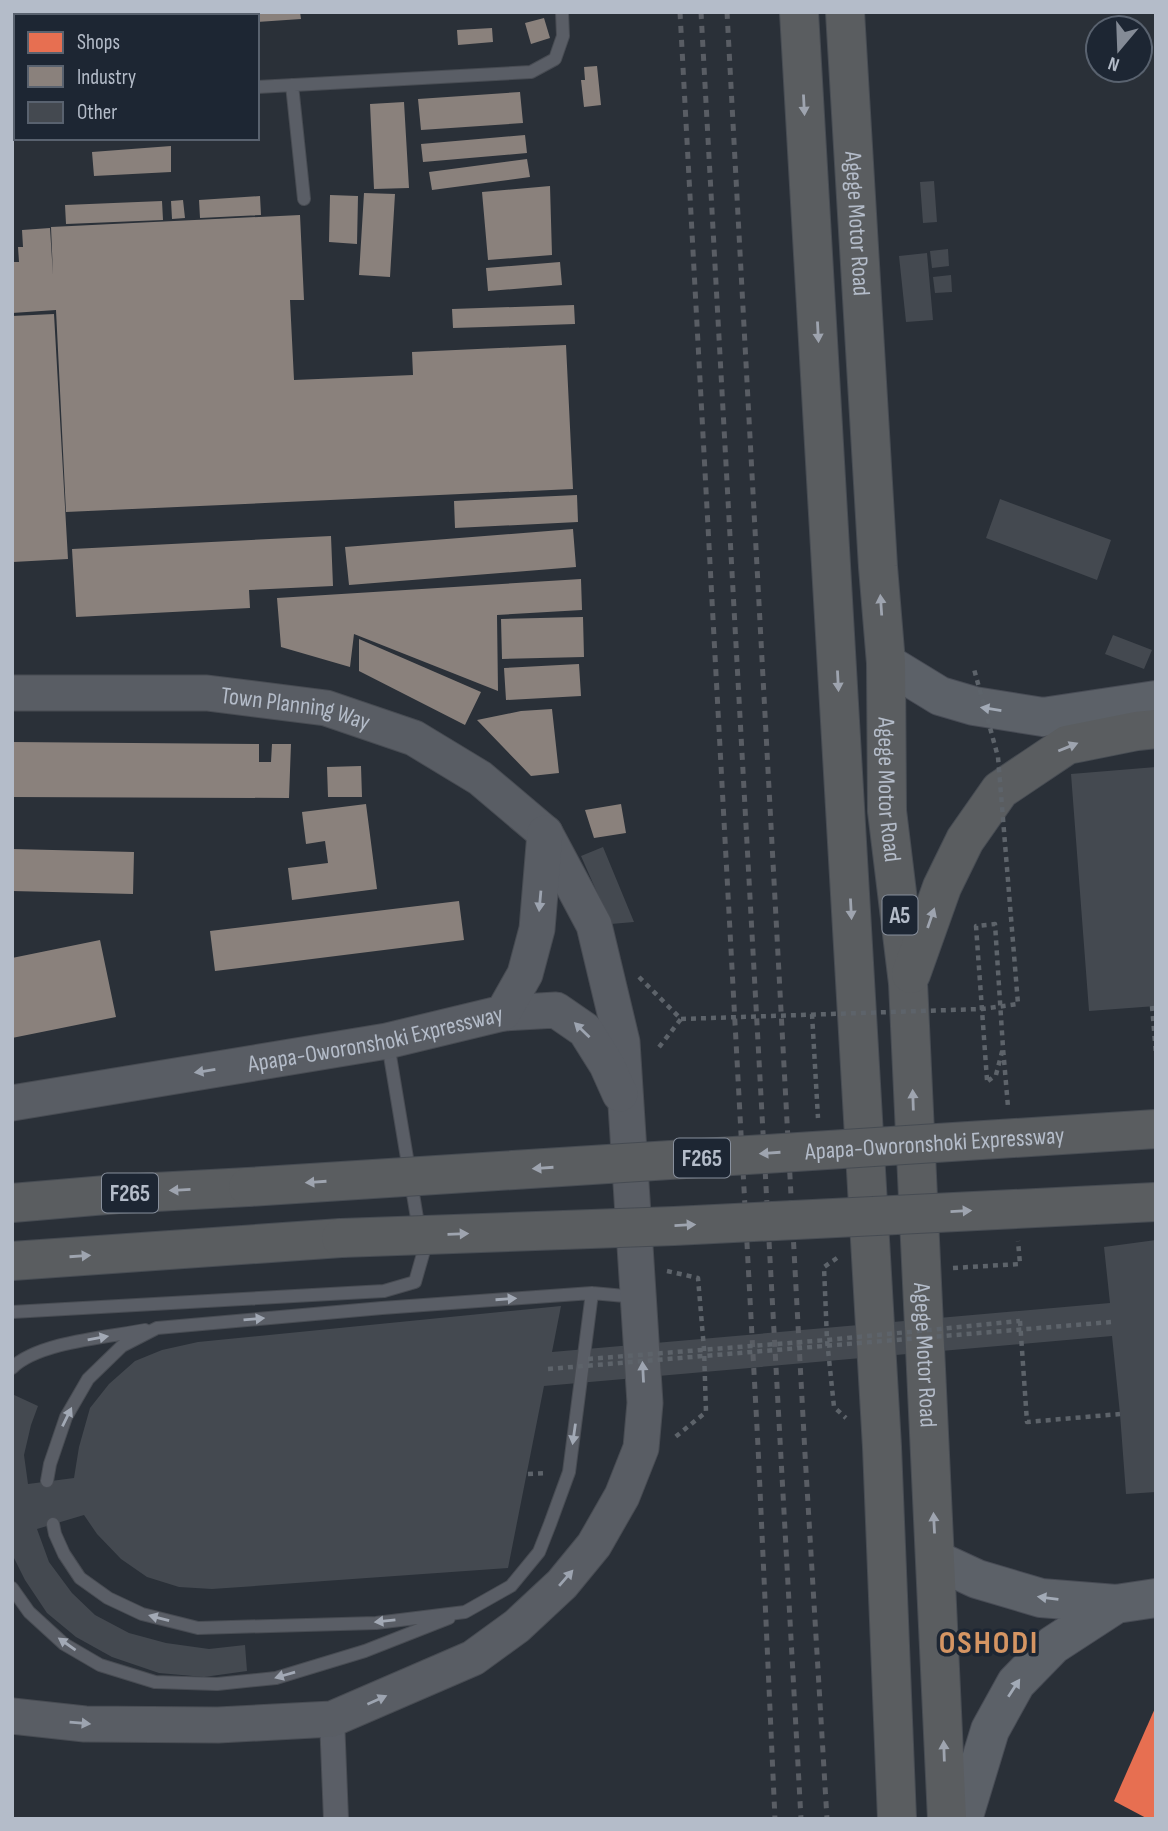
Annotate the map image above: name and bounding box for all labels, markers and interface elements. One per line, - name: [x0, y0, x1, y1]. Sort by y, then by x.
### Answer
- legend: [14, 14, 259, 140]
- north arrow: [1084, 14, 1154, 84]
- text: Shops: [77, 30, 120, 55]
- text: N: [1105, 51, 1122, 76]
- text: Industry: [77, 65, 136, 90]
- one-way arrow: [799, 94, 810, 116]
- text: Other: [77, 100, 117, 125]
- street label: Agege Motor Road: [838, 150, 876, 297]
- one-way arrow: [812, 321, 823, 343]
- one-way arrow: [876, 594, 887, 616]
- one-way arrow: [832, 671, 843, 693]
- street label: Town Planning Way: [219, 681, 374, 737]
- one-way arrow: [980, 703, 1002, 714]
- street label: Agege Motor Road: [871, 716, 907, 864]
- one-way arrow: [1058, 741, 1078, 753]
- one-way arrow: [534, 890, 545, 912]
- road number: A5: [883, 896, 918, 934]
- one-way arrow: [845, 898, 856, 920]
- one-way arrow: [926, 908, 937, 929]
- street label: Apapa-Oworonshoki Expressway: [245, 1000, 506, 1079]
- one-way arrow: [573, 1022, 590, 1039]
- one-way arrow: [194, 1066, 216, 1077]
- one-way arrow: [908, 1089, 919, 1111]
- street label: Apapa-Oworonshoki Expressway: [803, 1121, 1065, 1166]
- road number: F265: [674, 1138, 730, 1177]
- one-way arrow: [759, 1148, 781, 1159]
- one-way arrow: [532, 1162, 554, 1173]
- road number: F265: [102, 1174, 158, 1212]
- one-way arrow: [304, 1177, 326, 1188]
- one-way arrow: [168, 1185, 190, 1196]
- one-way arrow: [951, 1206, 973, 1217]
- one-way arrow: [675, 1219, 697, 1230]
- one-way arrow: [447, 1228, 469, 1239]
- one-way arrow: [70, 1250, 92, 1261]
- street label: Agege Motor Road: [907, 1281, 943, 1428]
- one-way arrow: [495, 1294, 517, 1305]
- one-way arrow: [244, 1313, 266, 1324]
- one-way arrow: [87, 1333, 109, 1344]
- one-way arrow: [638, 1361, 649, 1383]
- one-way arrow: [62, 1407, 73, 1427]
- one-way arrow: [569, 1423, 580, 1445]
- one-way arrow: [928, 1512, 939, 1534]
- one-way arrow: [558, 1570, 573, 1587]
- one-way arrow: [1037, 1592, 1059, 1603]
- one-way arrow: [148, 1612, 170, 1623]
- one-way arrow: [374, 1616, 396, 1627]
- district label: OSHODI: [939, 1624, 1039, 1663]
- one-way arrow: [58, 1637, 76, 1651]
- one-way arrow: [274, 1670, 296, 1681]
- one-way arrow: [1008, 1678, 1021, 1698]
- one-way arrow: [367, 1694, 387, 1706]
- one-way arrow: [69, 1718, 91, 1729]
- one-way arrow: [939, 1739, 950, 1761]

